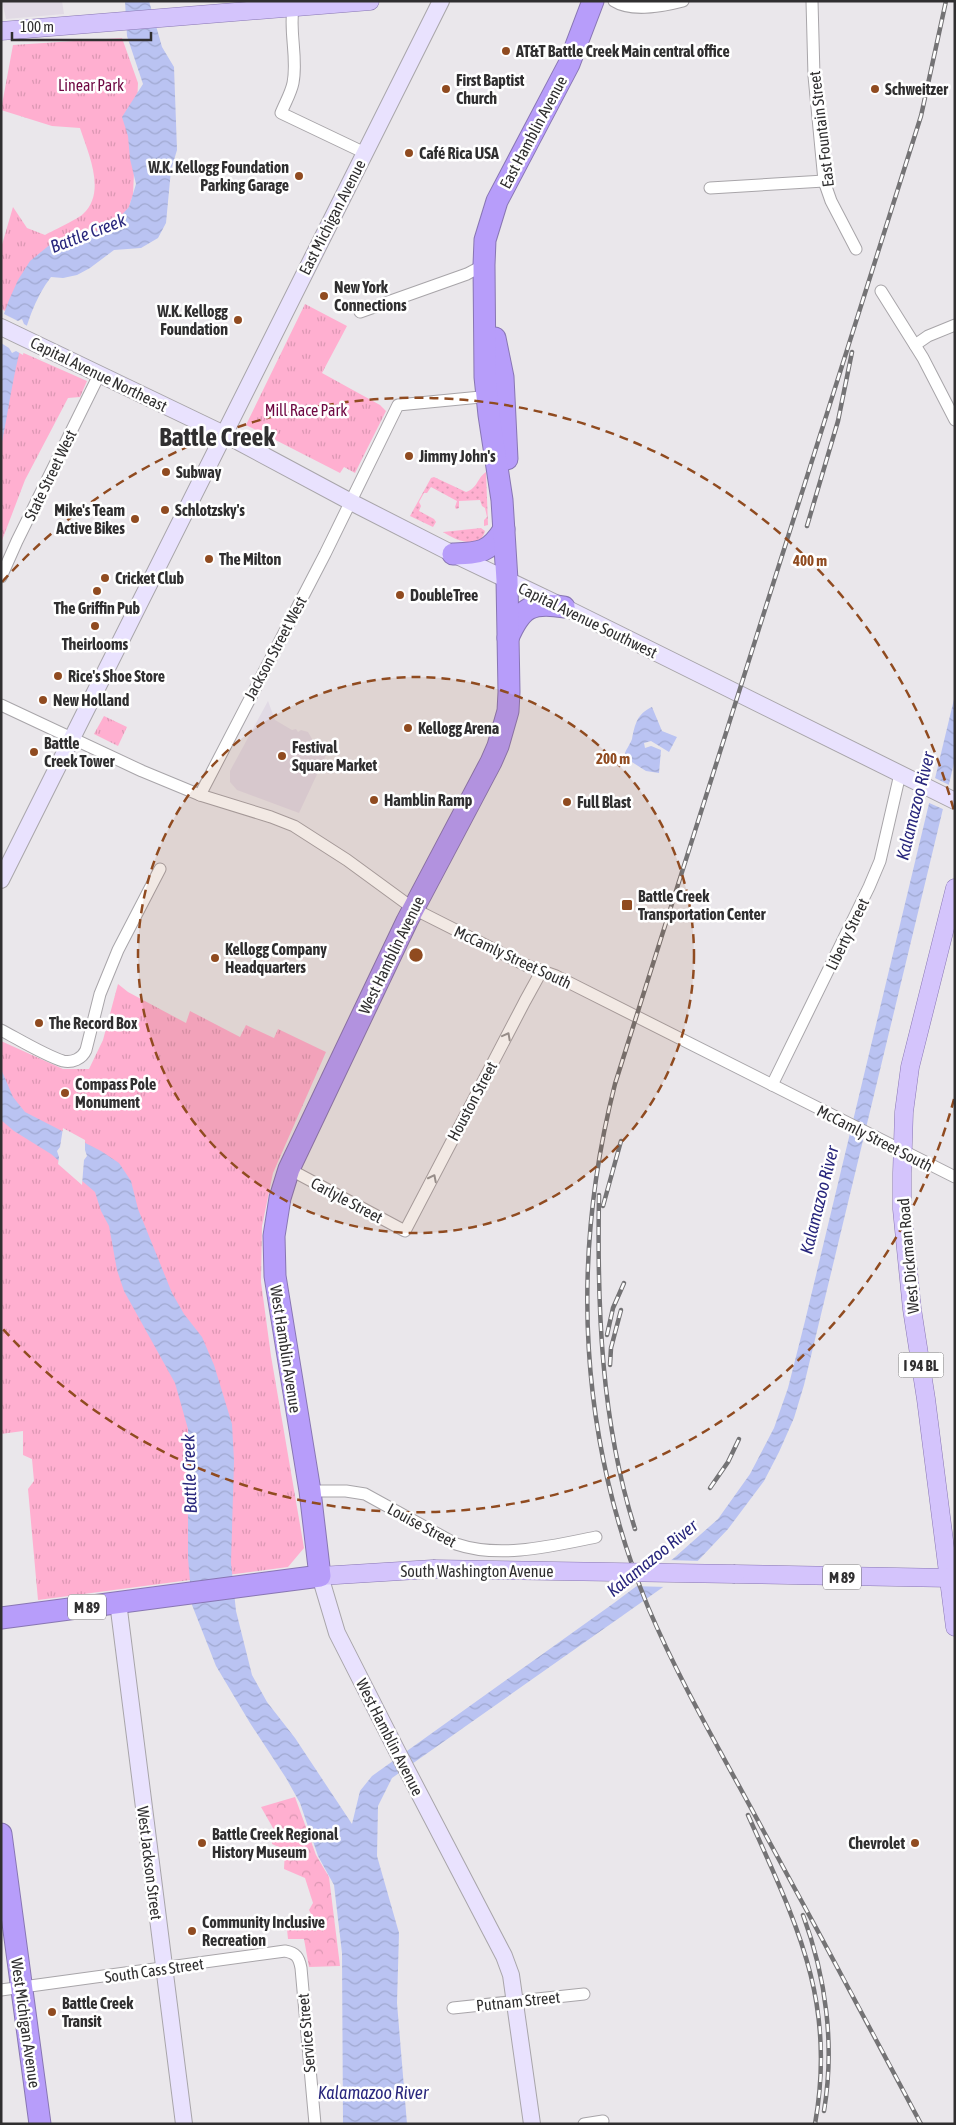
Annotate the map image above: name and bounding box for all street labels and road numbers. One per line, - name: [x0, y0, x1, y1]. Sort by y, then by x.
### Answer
- street label: East Fountain Street: [805, 70, 837, 188]
- street label: East Hamblin Avenue: [496, 73, 570, 191]
- street label: East Michigan Avenue: [295, 156, 370, 278]
- street label: Capital Avenue Northeast: [27, 333, 171, 416]
- street label: State Street West: [20, 426, 80, 523]
- street label: Capital Avenue Southwest: [515, 579, 661, 662]
- street label: Jackson Street West: [240, 593, 310, 703]
- street label: West Hamblin Avenue: [355, 893, 427, 1017]
- street label: Liberty Street: [822, 895, 873, 973]
- street label: McCamly Street South: [451, 922, 574, 993]
- street label: Houston Street: [444, 1058, 501, 1144]
- street label: McCamly Street South: [814, 1101, 936, 1176]
- street label: Carlyle Street: [308, 1174, 386, 1227]
- street label: West Dickman Road: [894, 1197, 922, 1315]
- street label: West Hamblin Avenue: [267, 1284, 305, 1414]
- road number: I 94 BL: [898, 1352, 944, 1378]
- street label: Louise Street: [385, 1499, 460, 1551]
- street label: South Washington Avenue: [400, 1562, 554, 1581]
- road number: M 89: [823, 1564, 861, 1590]
- road number: M 89: [68, 1594, 106, 1620]
- street label: West Hamblin Avenue: [353, 1676, 427, 1798]
- street label: West Jackson Street: [134, 1805, 166, 1921]
- street label: South Cass Street: [103, 1954, 205, 1986]
- street label: West Michigan Avenue: [7, 1957, 44, 2089]
- street label: Putnam Street: [475, 1988, 561, 2014]
- street label: Service Street: [294, 1992, 318, 2073]

